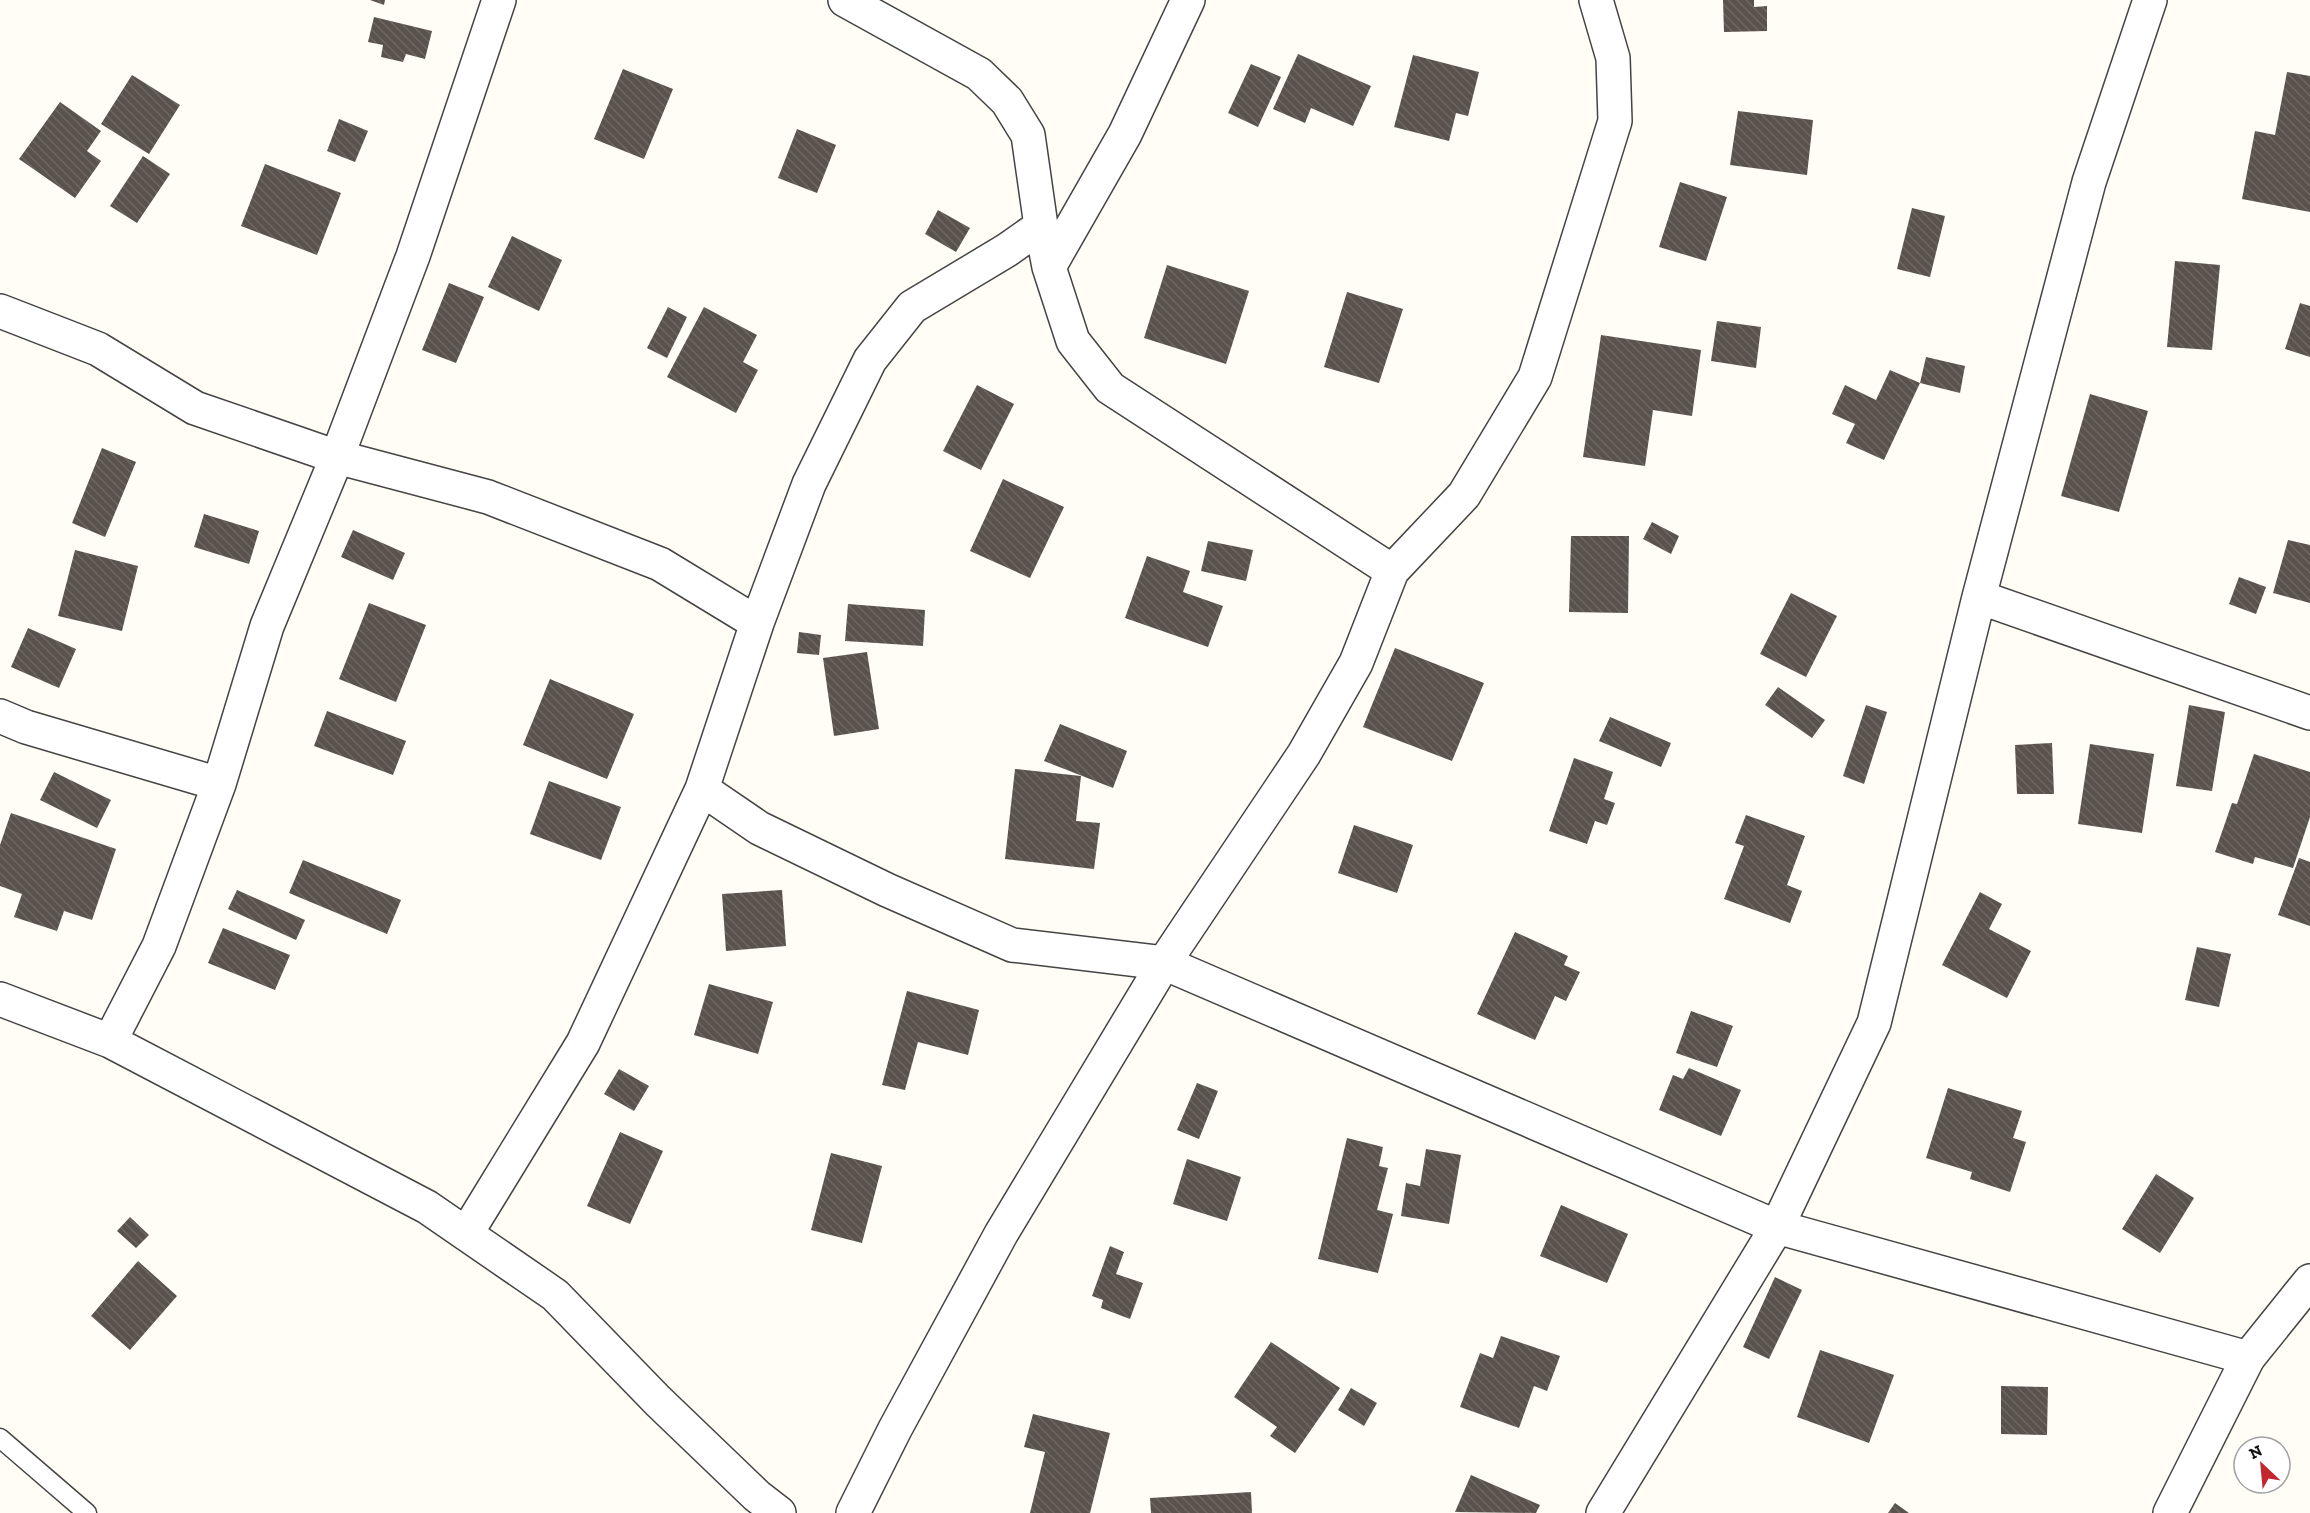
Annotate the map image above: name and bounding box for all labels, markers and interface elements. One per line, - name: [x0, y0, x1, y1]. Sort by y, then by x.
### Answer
- north arrow: [2232, 1435, 2292, 1495]
- text: N: [2246, 1441, 2265, 1463]

